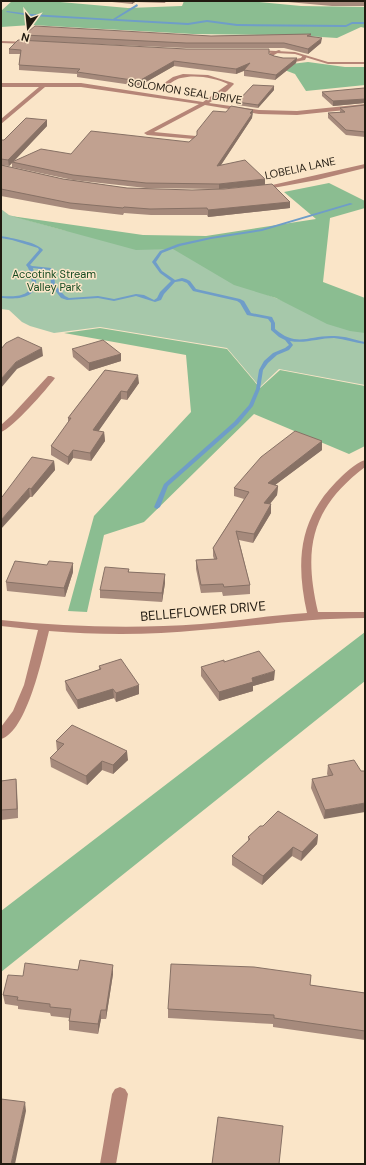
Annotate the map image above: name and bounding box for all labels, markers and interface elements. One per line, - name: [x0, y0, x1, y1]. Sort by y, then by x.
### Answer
- north arrow: [8, 8, 48, 48]
- text: N: [20, 30, 31, 45]
- street label: SOLOMON SEAL DRIVE: [127, 75, 243, 107]
- street label: LOBELIA LANE: [263, 154, 337, 182]
- park label: Accotink Stream Valley Park: [12, 267, 96, 294]
- street label: BELLEFLOWER DRIVE: [140, 597, 266, 625]

